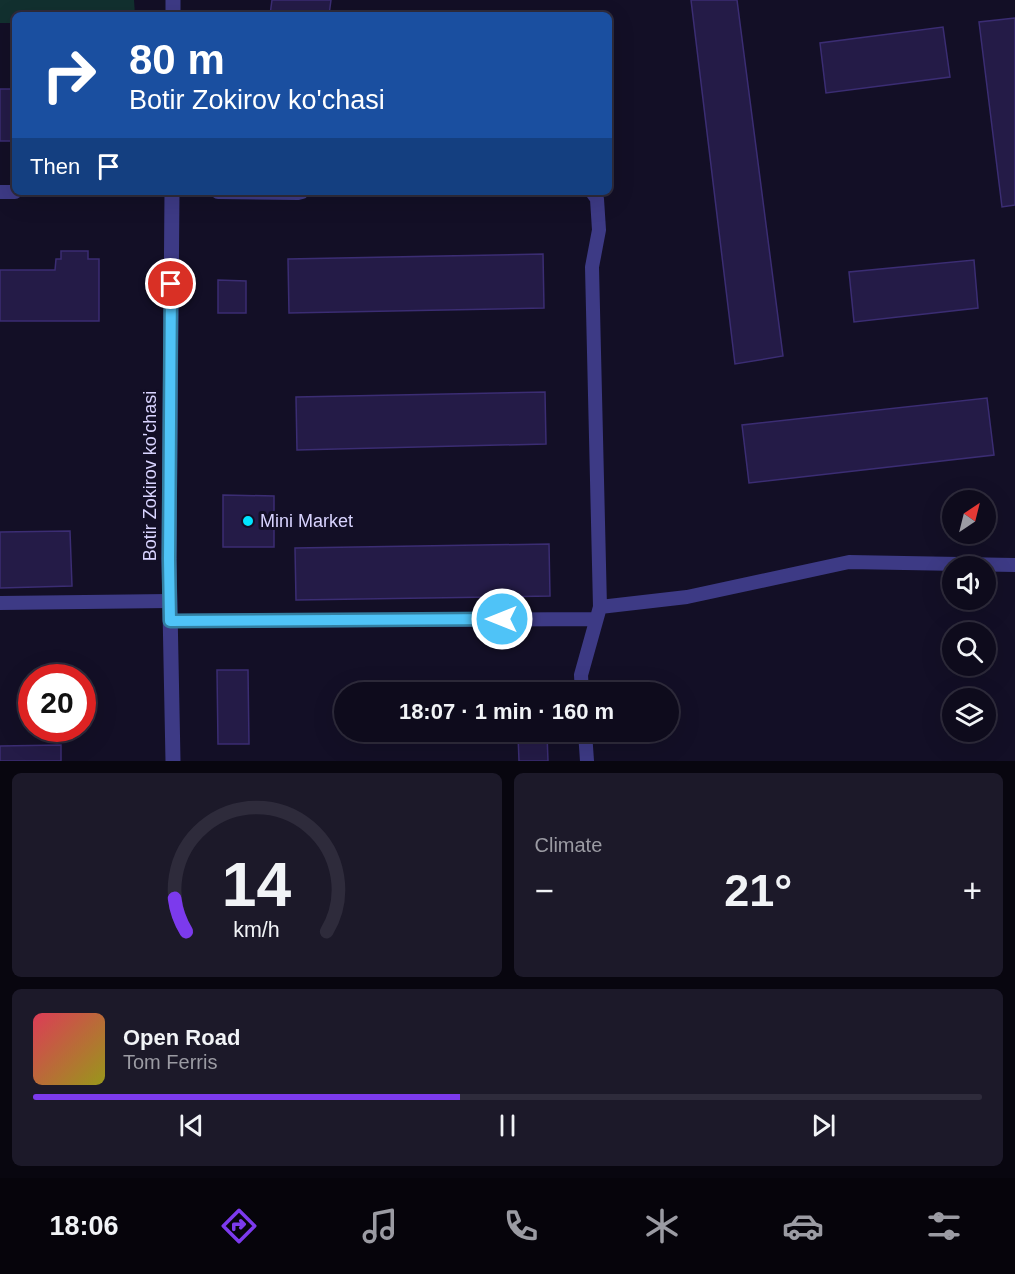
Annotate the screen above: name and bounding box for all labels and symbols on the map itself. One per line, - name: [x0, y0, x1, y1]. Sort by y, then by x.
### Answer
- pin: [145, 258, 196, 309]
- street label: Botir Zokirov ko'chasi: [140, 391, 160, 561]
- north arrow: [942, 490, 996, 544]
- place label: Mini Market: [260, 511, 353, 531]
- marker: Mini Market: [241, 514, 255, 528]
- position arrow: [470, 587, 534, 651]
- speed limit sign: 20: [18, 664, 96, 742]

